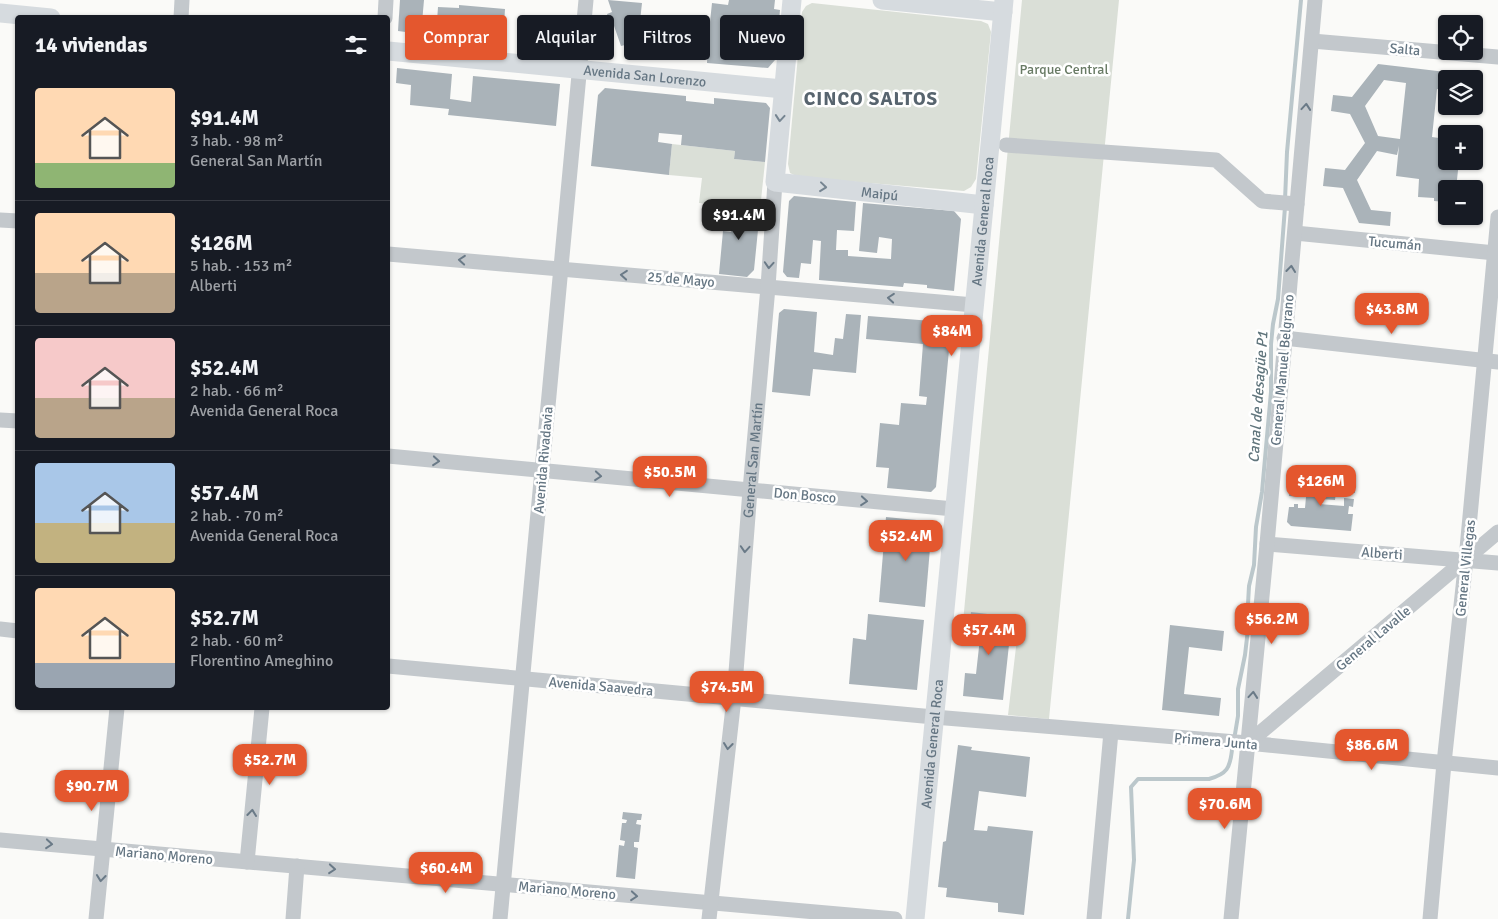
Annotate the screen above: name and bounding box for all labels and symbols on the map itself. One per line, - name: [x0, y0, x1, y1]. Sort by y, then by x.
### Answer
- street label: Salta: [1389, 40, 1421, 59]
- park label: Parque Central: [1019, 61, 1109, 78]
- street label: Avenida San Lorenzo: [583, 62, 707, 91]
- district label: CINCO SALTOS: [804, 87, 938, 111]
- one-way arrow: [1300, 103, 1311, 111]
- one-way arrow: [775, 114, 786, 122]
- street label: Avenida General Roca: [968, 156, 998, 287]
- one-way arrow: [820, 181, 828, 192]
- street label: Maipú: [860, 184, 899, 204]
- pin: $91.4M: [698, 198, 780, 241]
- street label: Tucumán: [1368, 233, 1422, 254]
- one-way arrow: [458, 255, 466, 266]
- one-way arrow: [764, 262, 775, 270]
- one-way arrow: [1285, 265, 1296, 273]
- street label: 25 de Mayo: [647, 268, 715, 291]
- one-way arrow: [620, 269, 628, 280]
- pin: $43.8M: [1351, 292, 1433, 335]
- one-way arrow: [886, 293, 894, 304]
- street label: General Manuel Belgrano: [1267, 294, 1298, 446]
- pin: $84M: [922, 314, 982, 357]
- water label: Canal de desagüe P1: [1244, 331, 1272, 463]
- street label: General San Martín: [740, 402, 767, 519]
- street label: Avenida Rivadavia: [530, 406, 557, 514]
- one-way arrow: [432, 455, 440, 466]
- pin: $50.5M: [629, 456, 711, 498]
- pin: $126M: [1286, 464, 1356, 507]
- one-way arrow: [594, 470, 602, 481]
- street label: Don Bosco: [773, 484, 837, 507]
- one-way arrow: [860, 495, 868, 506]
- street label: General Villegas: [1452, 519, 1479, 617]
- pin: $52.4M: [865, 520, 947, 562]
- street label: Alberti: [1361, 544, 1403, 563]
- one-way arrow: [740, 546, 751, 554]
- pin: $56.2M: [1231, 602, 1313, 645]
- street label: General Lavalle: [1332, 602, 1414, 675]
- pin: $57.4M: [948, 614, 1030, 656]
- pin: $74.5M: [686, 670, 768, 713]
- street label: Avenida Saavedra: [548, 673, 654, 700]
- street label: Avenida General Roca: [918, 678, 947, 809]
- one-way arrow: [1247, 690, 1258, 698]
- pin: $86.6M: [1331, 728, 1413, 771]
- street label: Primera Junta: [1173, 729, 1258, 754]
- one-way arrow: [723, 742, 734, 750]
- pin: $52.7M: [229, 744, 311, 786]
- pin: $90.7M: [51, 770, 133, 812]
- pin: $70.6M: [1184, 788, 1266, 830]
- one-way arrow: [246, 809, 257, 817]
- one-way arrow: [45, 839, 53, 850]
- street label: Mariano Moreno: [114, 843, 214, 868]
- pin: $60.4M: [405, 852, 487, 894]
- one-way arrow: [329, 864, 337, 875]
- one-way arrow: [96, 874, 107, 882]
- street label: Mariano Moreno: [517, 878, 617, 903]
- one-way arrow: [630, 890, 638, 901]

